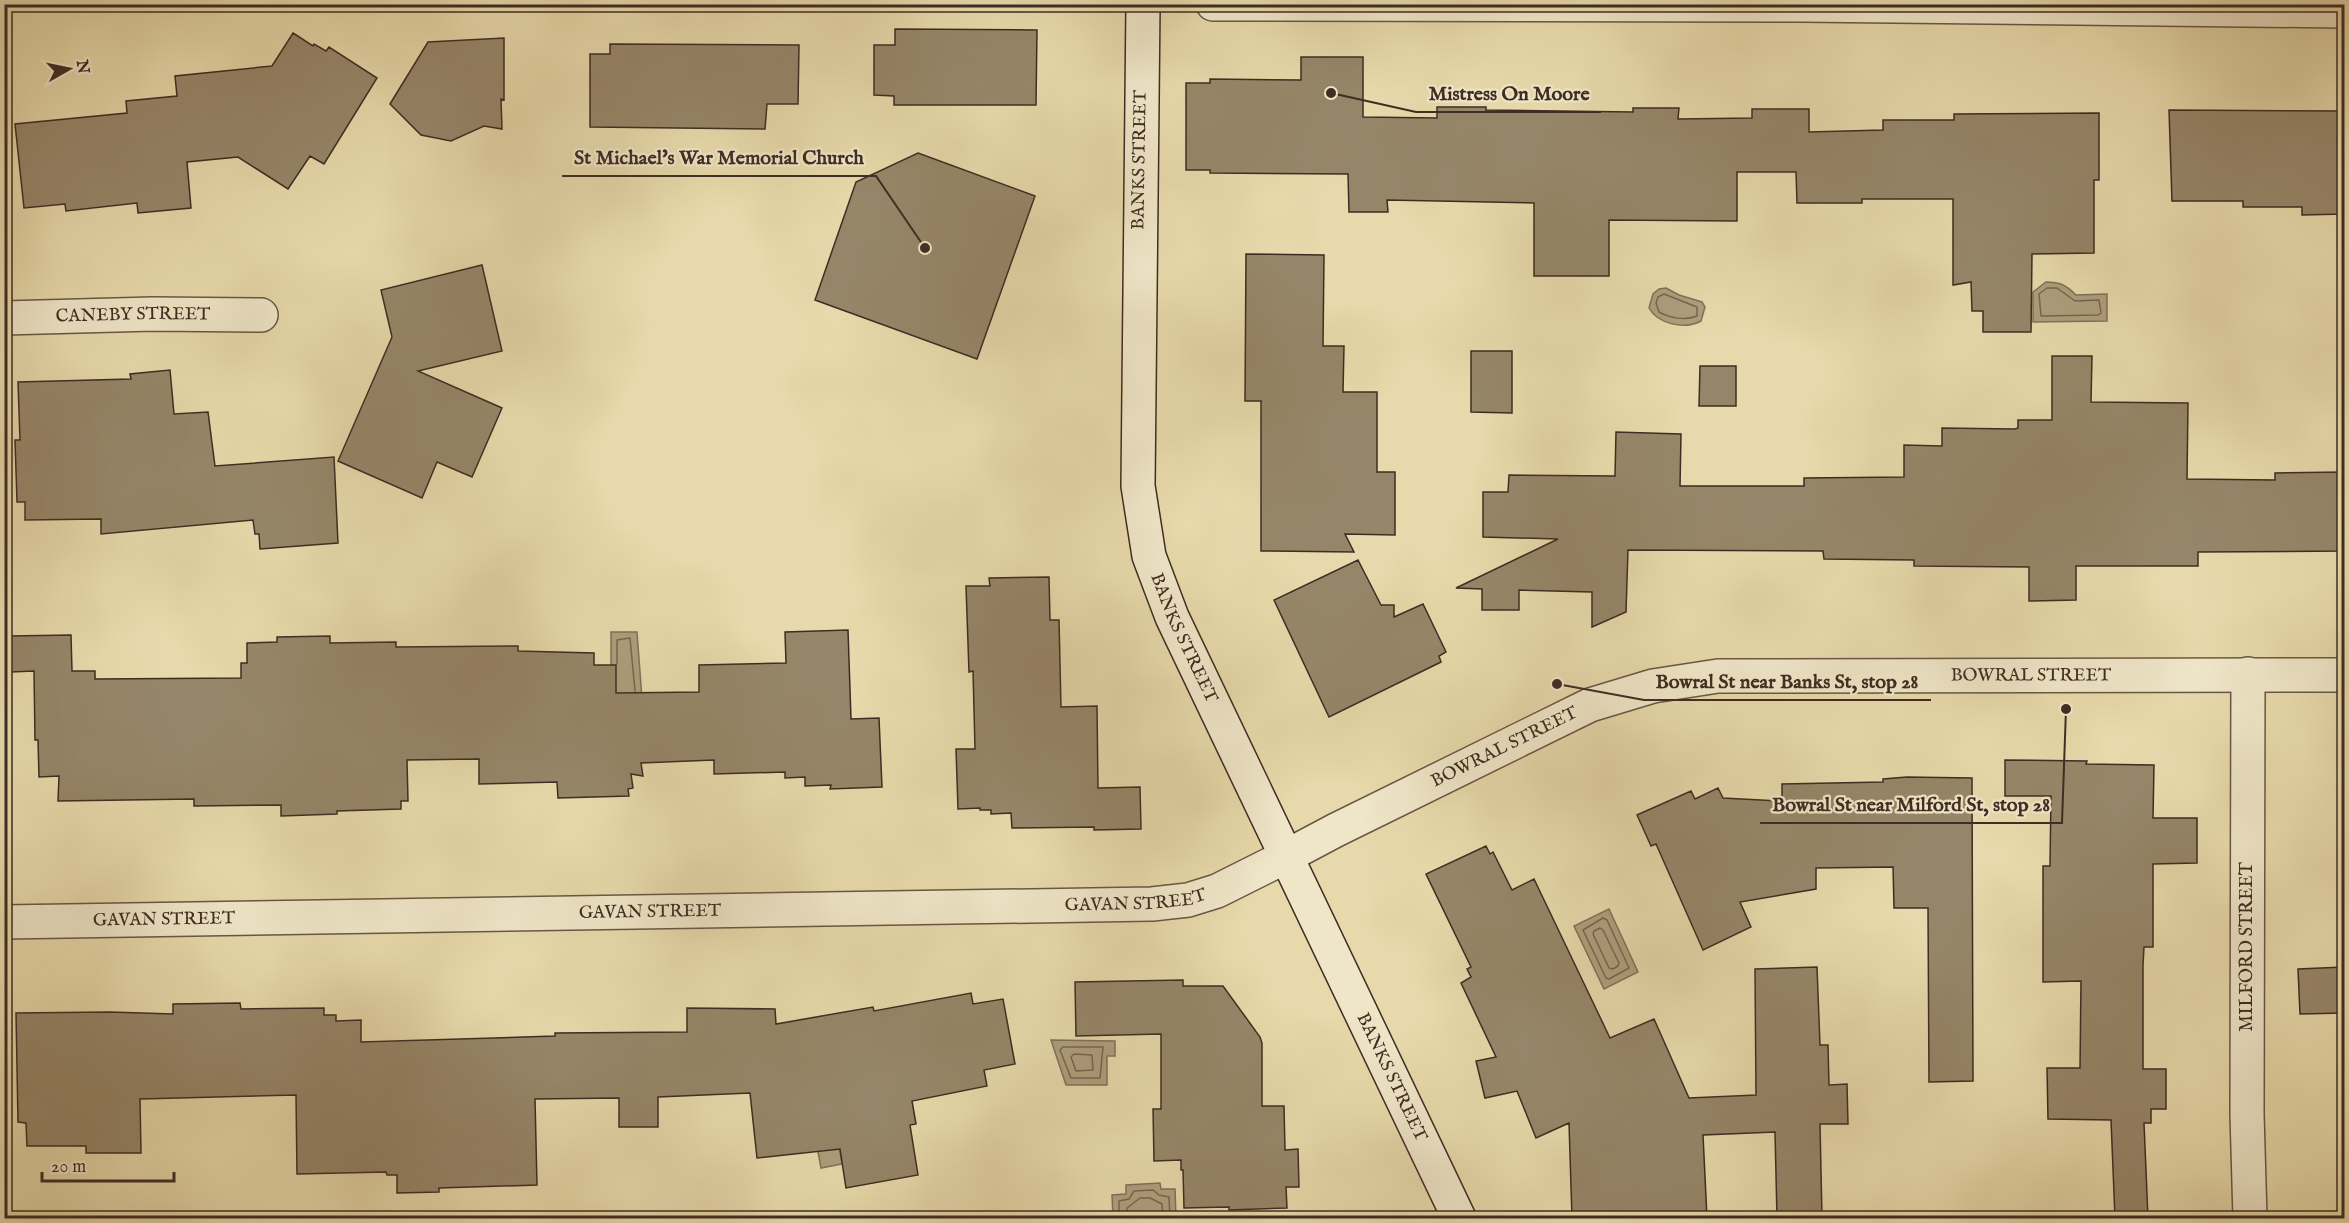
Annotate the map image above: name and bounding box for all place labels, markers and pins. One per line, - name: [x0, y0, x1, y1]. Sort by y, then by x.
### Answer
- callout: Mistress On Moore: [1416, 74, 1601, 112]
- callout: St Michael's War Memorial Church: [562, 138, 876, 176]
- callout: Bowral St near Banks St, stop 28: [1644, 662, 1931, 700]
- callout: Bowral St near Milford St, stop 28: [1760, 785, 2062, 823]

